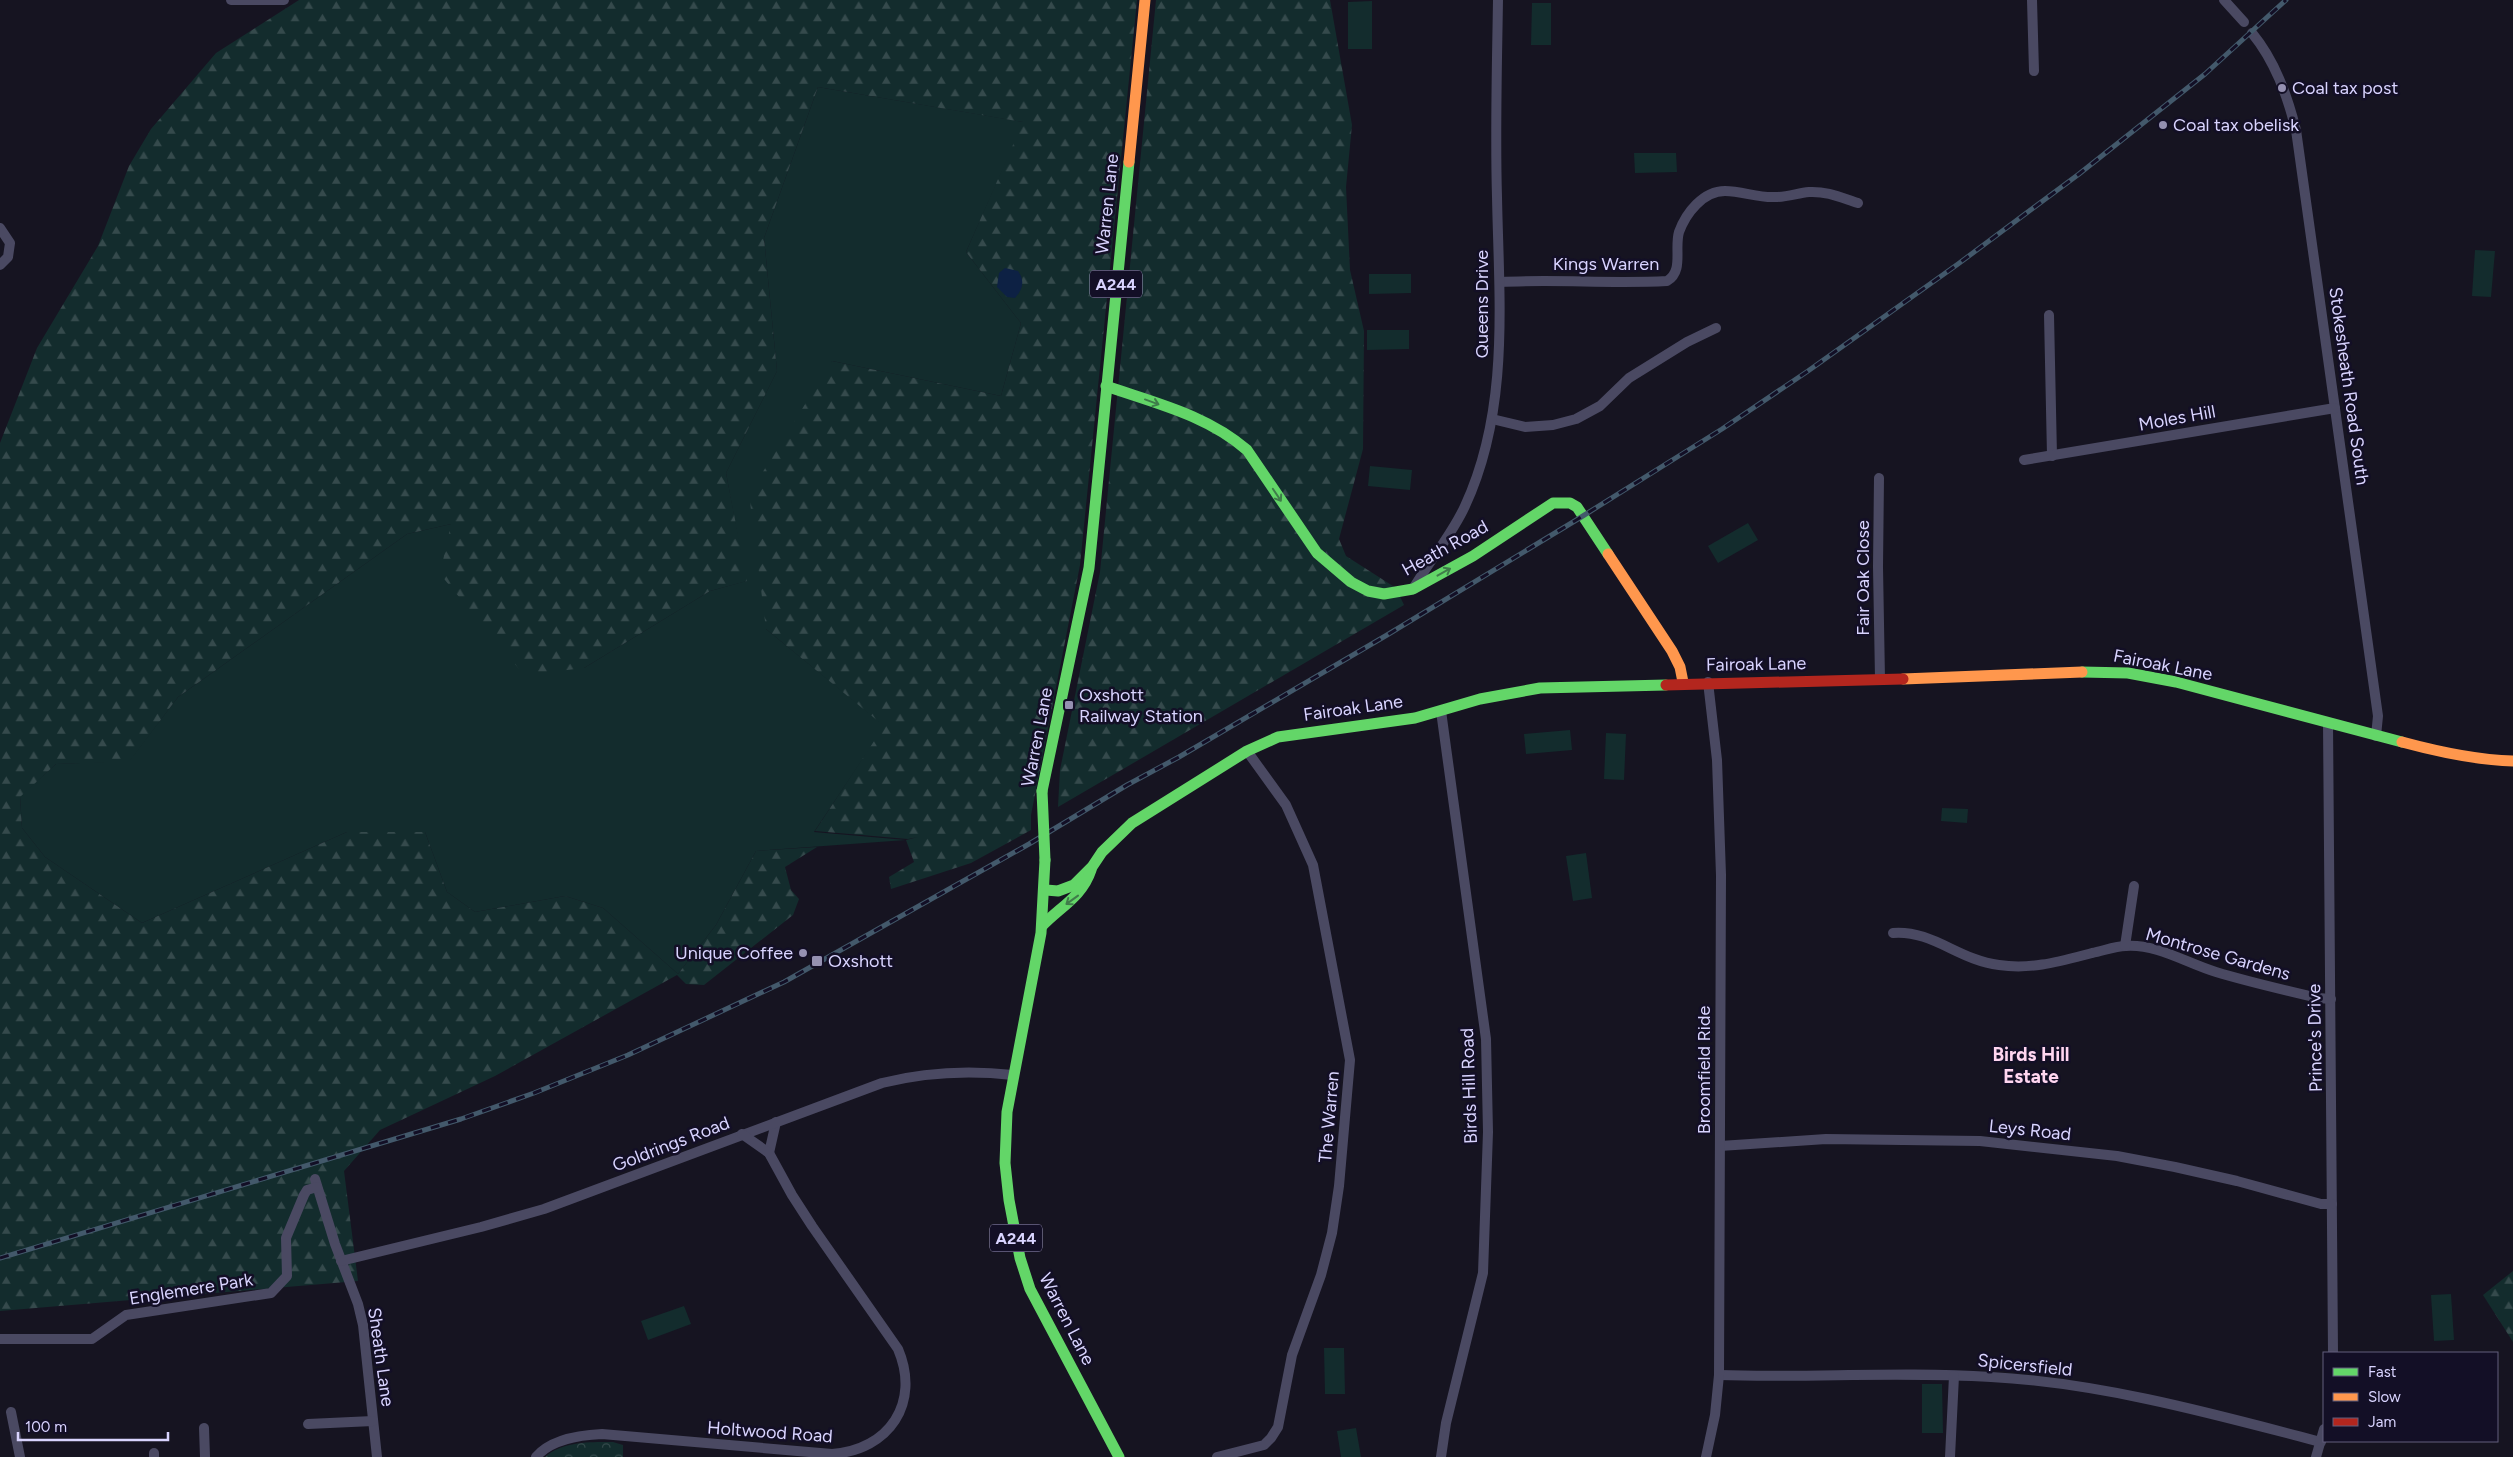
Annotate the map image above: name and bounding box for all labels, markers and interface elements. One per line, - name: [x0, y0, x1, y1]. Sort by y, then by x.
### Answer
- place label: Coal tax post: [2292, 77, 2398, 99]
- marker: Coal tax post: [2276, 82, 2288, 94]
- place label: Coal tax obelisk: [2173, 114, 2299, 136]
- marker: Coal tax obelisk: [2157, 119, 2169, 131]
- street label: Warren Lane: [1091, 153, 1123, 255]
- street label: Queens Drive: [1471, 250, 1493, 358]
- street label: Kings Warren: [1553, 253, 1659, 275]
- road number: A244: [1090, 270, 1142, 298]
- street label: Stokesheath Road South: [2324, 286, 2374, 486]
- one-way arrow: [1144, 398, 1159, 407]
- street label: Moles Hill: [2137, 400, 2217, 436]
- one-way arrow: [1272, 488, 1282, 502]
- street label: Heath Road: [1398, 515, 1492, 581]
- street label: Fair Oak Close: [1852, 520, 1874, 636]
- one-way arrow: [1436, 567, 1451, 576]
- street label: Fairoak Lane: [2112, 645, 2214, 685]
- street label: Fairoak Lane: [1706, 652, 1807, 676]
- place label: Oxshott Railway Station: [1079, 684, 1203, 727]
- street label: Warren Lane: [1017, 685, 1057, 788]
- street label: Fairoak Lane: [1302, 690, 1404, 726]
- marker: Oxshott Railway Station: [1063, 699, 1075, 711]
- one-way arrow: [1065, 895, 1079, 905]
- street label: Montrose Gardens: [2143, 923, 2293, 985]
- place label: Unique Coffee: [675, 942, 793, 964]
- marker: Unique Coffee: [797, 947, 809, 959]
- place label: Oxshott: [828, 950, 893, 972]
- marker: Oxshott: [810, 954, 824, 968]
- street label: Prince's Drive: [2303, 984, 2327, 1092]
- street label: Broomfield Ride: [1693, 1005, 1715, 1134]
- street label: Birds Hill Road: [1456, 1028, 1482, 1144]
- district label: Birds Hill Estate: [1992, 1043, 2070, 1088]
- street label: The Warren: [1314, 1070, 1344, 1164]
- street label: Goldrings Road: [609, 1112, 733, 1176]
- street label: Leys Road: [1988, 1115, 2072, 1145]
- road number: A244: [990, 1224, 1042, 1252]
- street label: Englemere Park: [128, 1268, 255, 1310]
- street label: Warren Lane: [1034, 1269, 1100, 1369]
- street label: Sheath Lane: [363, 1306, 399, 1408]
- street label: Spicersfield: [1977, 1349, 2073, 1381]
- legend: [2323, 1352, 2498, 1442]
- text: Fast: [2368, 1363, 2397, 1381]
- text: Slow: [2368, 1388, 2401, 1406]
- scale bar: [18, 1410, 168, 1442]
- text: Jam: [2368, 1413, 2396, 1431]
- street label: Holtwood Road: [706, 1417, 834, 1447]
- text: 100 m: [25, 1418, 67, 1436]

